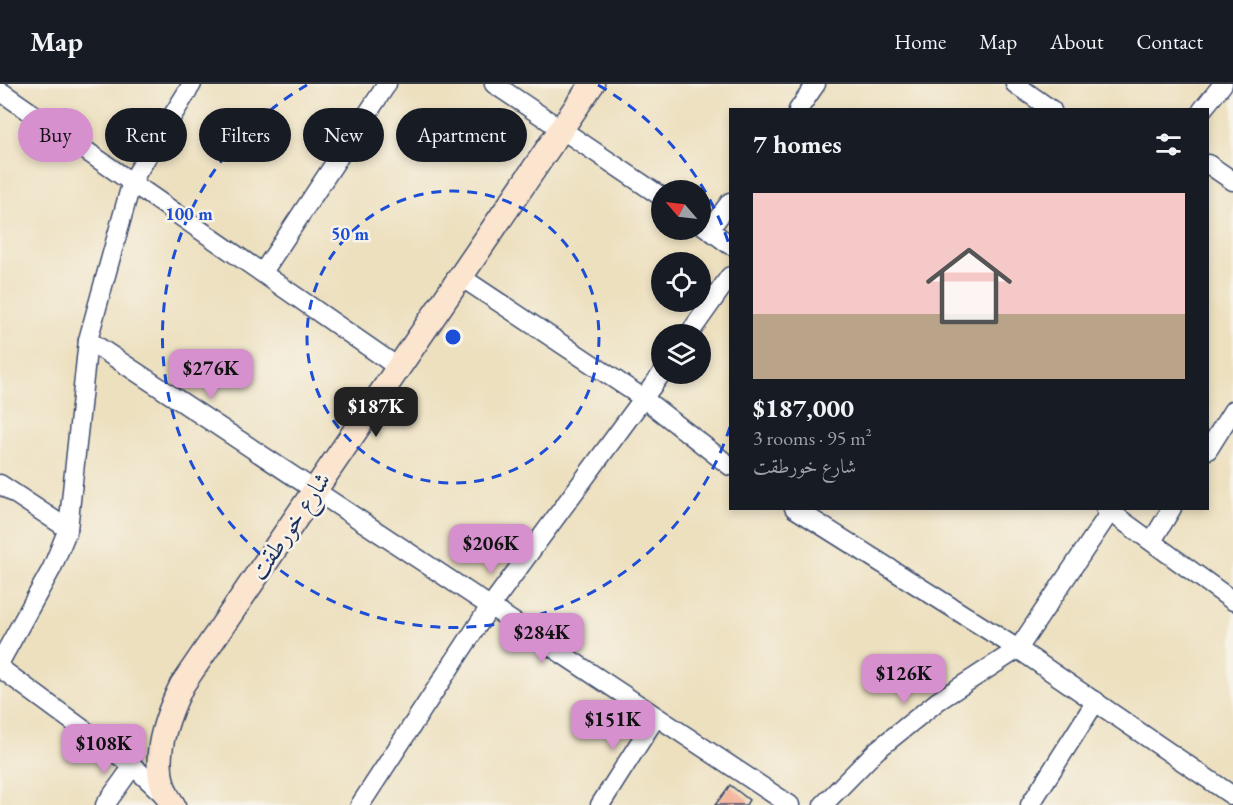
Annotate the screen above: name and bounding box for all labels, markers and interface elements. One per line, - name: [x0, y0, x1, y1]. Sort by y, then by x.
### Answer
- text: Map: [30, 23, 83, 59]
- text: Home: [894, 28, 946, 55]
- text: Map: [979, 28, 1017, 55]
- text: About: [1050, 28, 1103, 55]
- text: Contact: [1136, 28, 1203, 55]
- chip: Buy: [18, 108, 93, 162]
- chip: Rent: [105, 108, 187, 162]
- chip: Filters: [199, 108, 291, 162]
- chip: New: [303, 108, 384, 162]
- chip: Apartment: [396, 108, 527, 162]
- text: 7 homes: [753, 127, 842, 161]
- icon: filters: [1152, 128, 1185, 161]
- north arrow: [651, 180, 711, 240]
- map controls: [651, 180, 711, 384]
- text: 100 m: [165, 202, 213, 225]
- text: 50 m: [331, 222, 369, 245]
- icon: home: [915, 232, 1023, 340]
- button: locate: [651, 252, 711, 312]
- button: layers: [651, 324, 711, 384]
- centre of rings: [443, 327, 463, 347]
- pin: $276K: [169, 349, 253, 400]
- text: $276K: [183, 355, 239, 381]
- pin: $187K: [334, 387, 418, 438]
- text: $187,000: [753, 391, 854, 425]
- text: $187K: [348, 393, 404, 419]
- text: 3 rooms · 95 m²: [753, 425, 872, 451]
- text: شارع خورطقت: [753, 453, 856, 479]
- street label: شارع خورطقت: [242, 466, 341, 589]
- pin: $206K: [449, 524, 533, 575]
- text: $206K: [463, 530, 519, 556]
- pin: $284K: [500, 613, 584, 664]
- text: $284K: [514, 619, 570, 645]
- pin: $126K: [862, 654, 946, 705]
- text: $126K: [876, 660, 932, 686]
- pin: $151K: [571, 700, 655, 751]
- text: $151K: [585, 706, 641, 732]
- pin: $108K: [62, 724, 146, 775]
- text: $108K: [76, 730, 132, 756]

